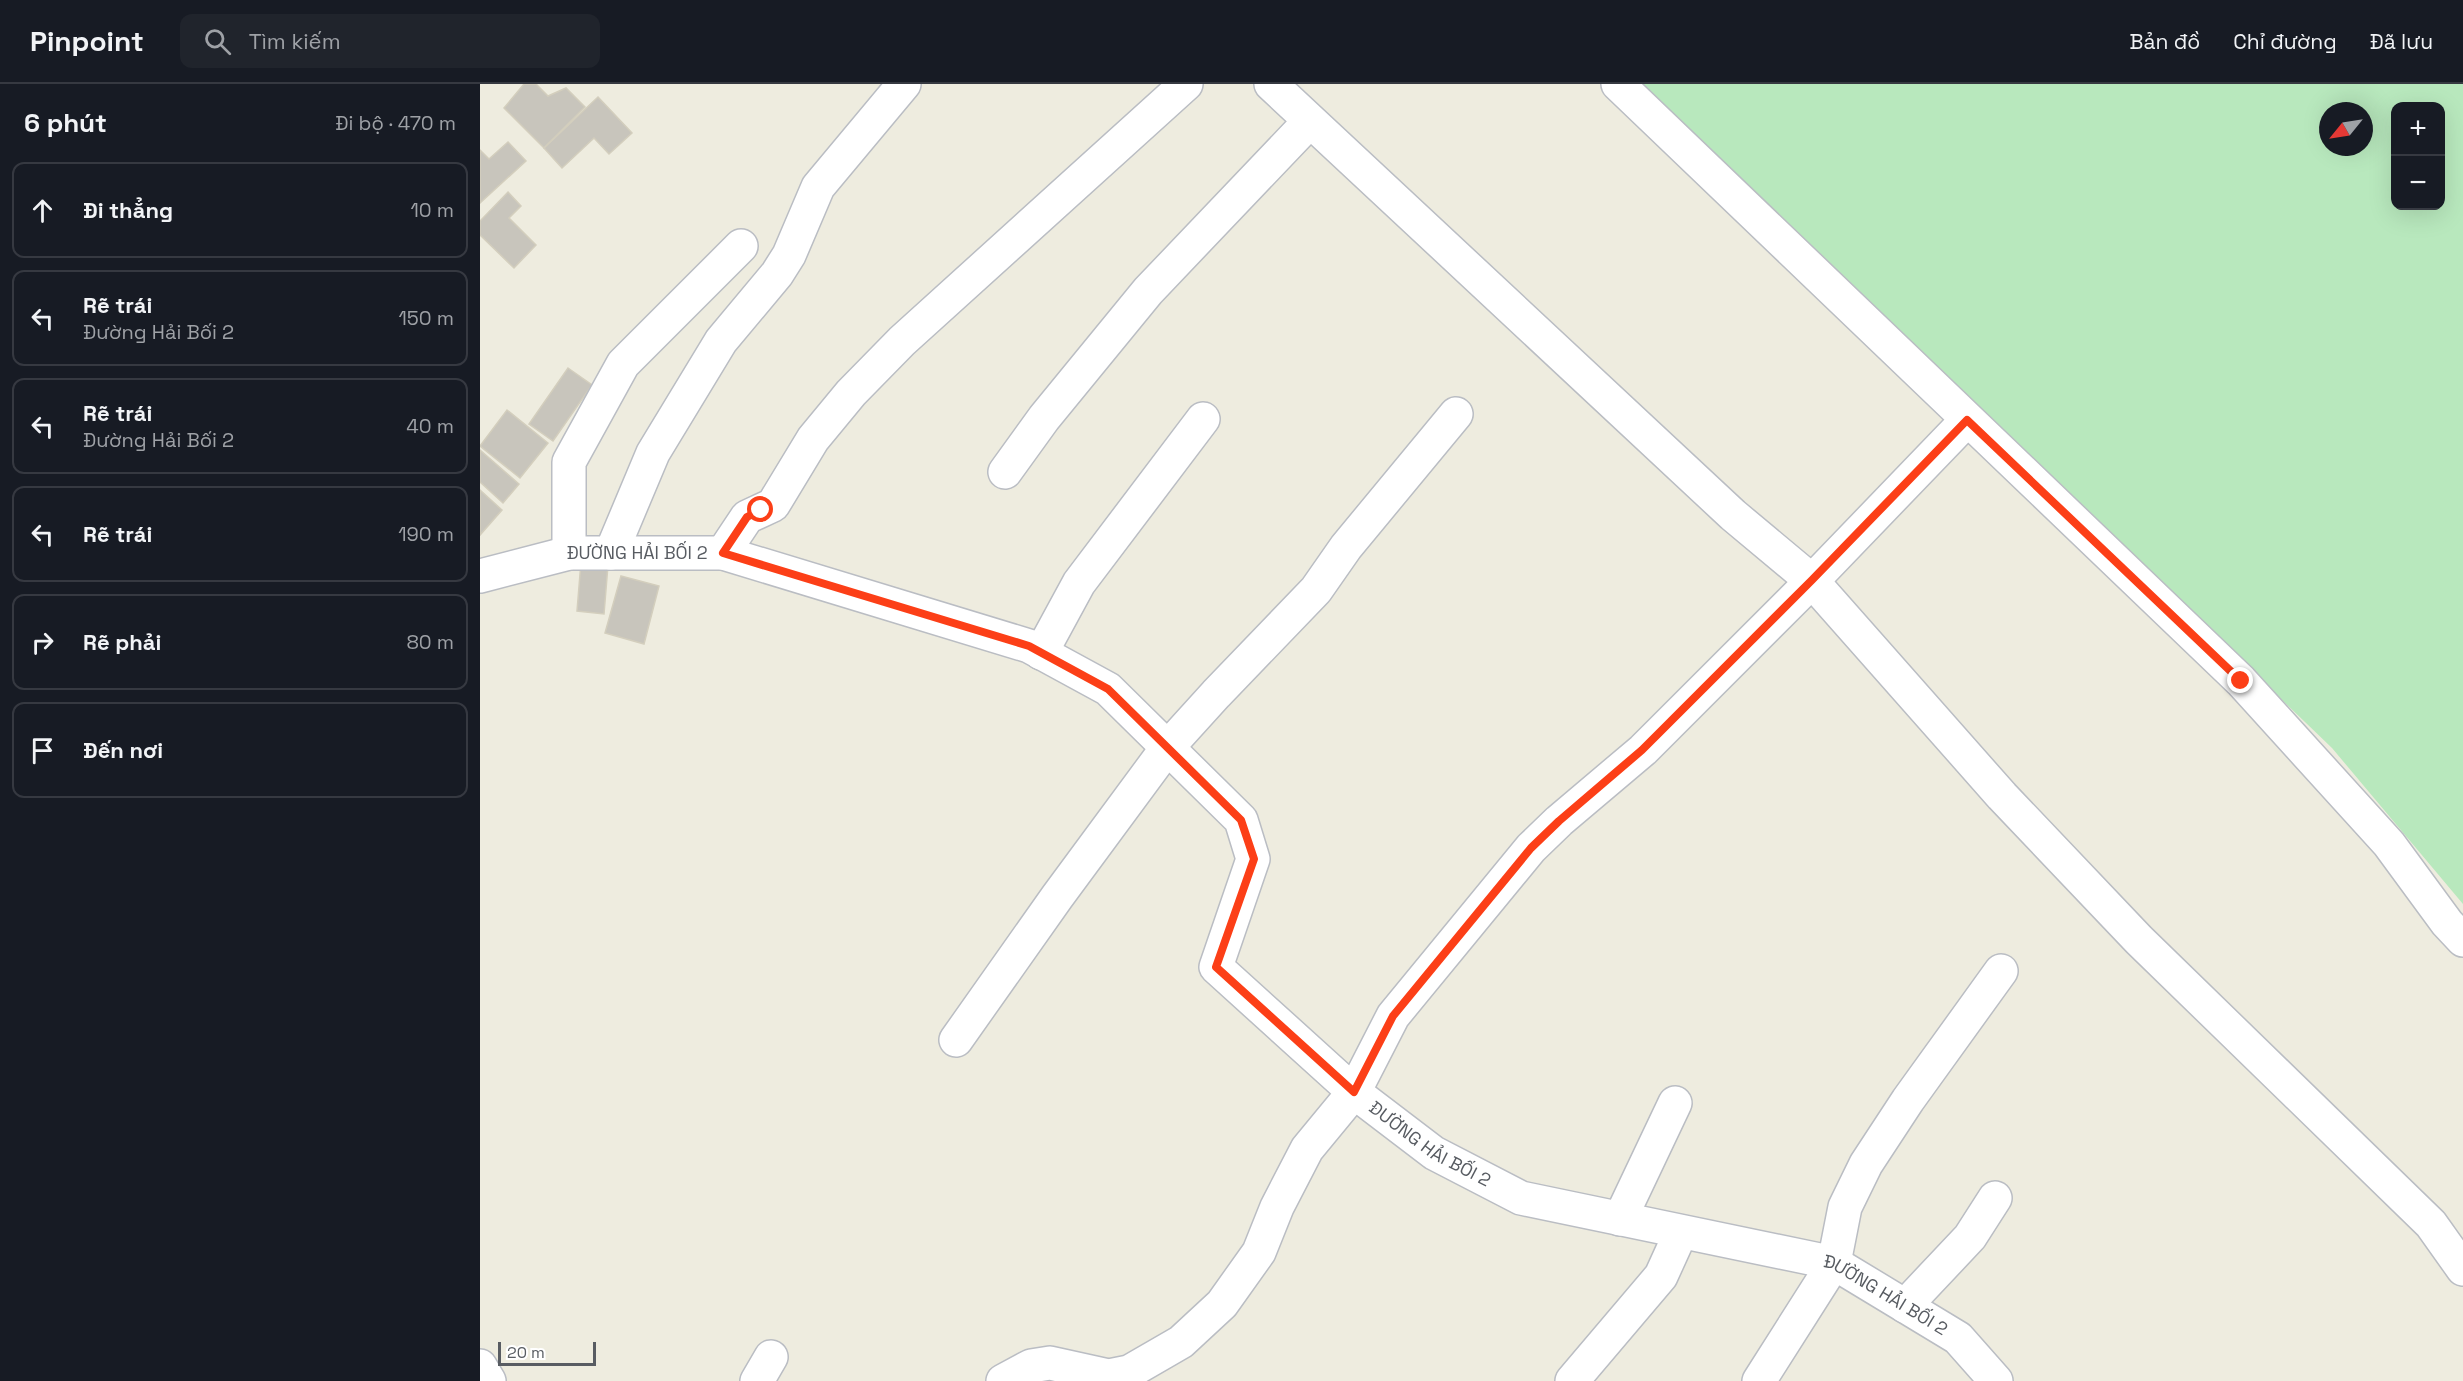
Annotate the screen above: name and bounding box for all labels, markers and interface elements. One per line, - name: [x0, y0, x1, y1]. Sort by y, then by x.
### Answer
- search box: [180, 14, 600, 68]
- text: Pinpoint: [30, 23, 144, 59]
- icon: search: [201, 25, 234, 58]
- text: Tìm kiếm: [249, 27, 341, 55]
- text: Bản đồ: [2130, 28, 2200, 55]
- text: Chỉ đường: [2233, 28, 2337, 55]
- text: Đã lưu: [2370, 28, 2433, 55]
- north arrow: [2319, 102, 2373, 156]
- map controls: [2391, 102, 2445, 210]
- button: +: [2391, 102, 2445, 156]
- text: 6 phút: [24, 106, 107, 140]
- text: Đi bộ · 470 m: [335, 110, 456, 136]
- button: −: [2391, 156, 2445, 210]
- icon: ahead: [26, 194, 59, 227]
- text: Đi thẳng: [83, 196, 173, 224]
- text: 10 m: [410, 197, 454, 223]
- text: Rẽ trái: [83, 291, 152, 319]
- icon: left: [26, 302, 59, 335]
- text: 150 m: [399, 305, 454, 331]
- text: Đường Hải Bối 2: [83, 319, 234, 345]
- text: Rẽ trái: [83, 399, 152, 427]
- icon: left: [26, 410, 59, 443]
- text: 40 m: [406, 413, 454, 439]
- text: Đường Hải Bối 2: [83, 427, 234, 453]
- route start: [747, 496, 773, 522]
- icon: left: [26, 518, 59, 551]
- text: Rẽ trái: [83, 520, 152, 548]
- text: 190 m: [398, 521, 454, 547]
- street label: ĐƯỜNG HẢI BỐI 2: [567, 541, 708, 564]
- icon: right: [26, 626, 59, 659]
- text: Rẽ phải: [83, 628, 161, 656]
- text: 80 m: [406, 629, 454, 655]
- route end: [2227, 667, 2253, 693]
- icon: arrive: [26, 734, 59, 767]
- text: Đến nơi: [83, 736, 163, 764]
- street label: ĐƯỜNG HẢI BỐI 2: [1365, 1096, 1495, 1191]
- street label: ĐƯỜNG HẢI BỐI 2: [1822, 1249, 1952, 1340]
- scale bar: [498, 1339, 596, 1366]
- text: 20 m: [507, 1342, 545, 1363]

